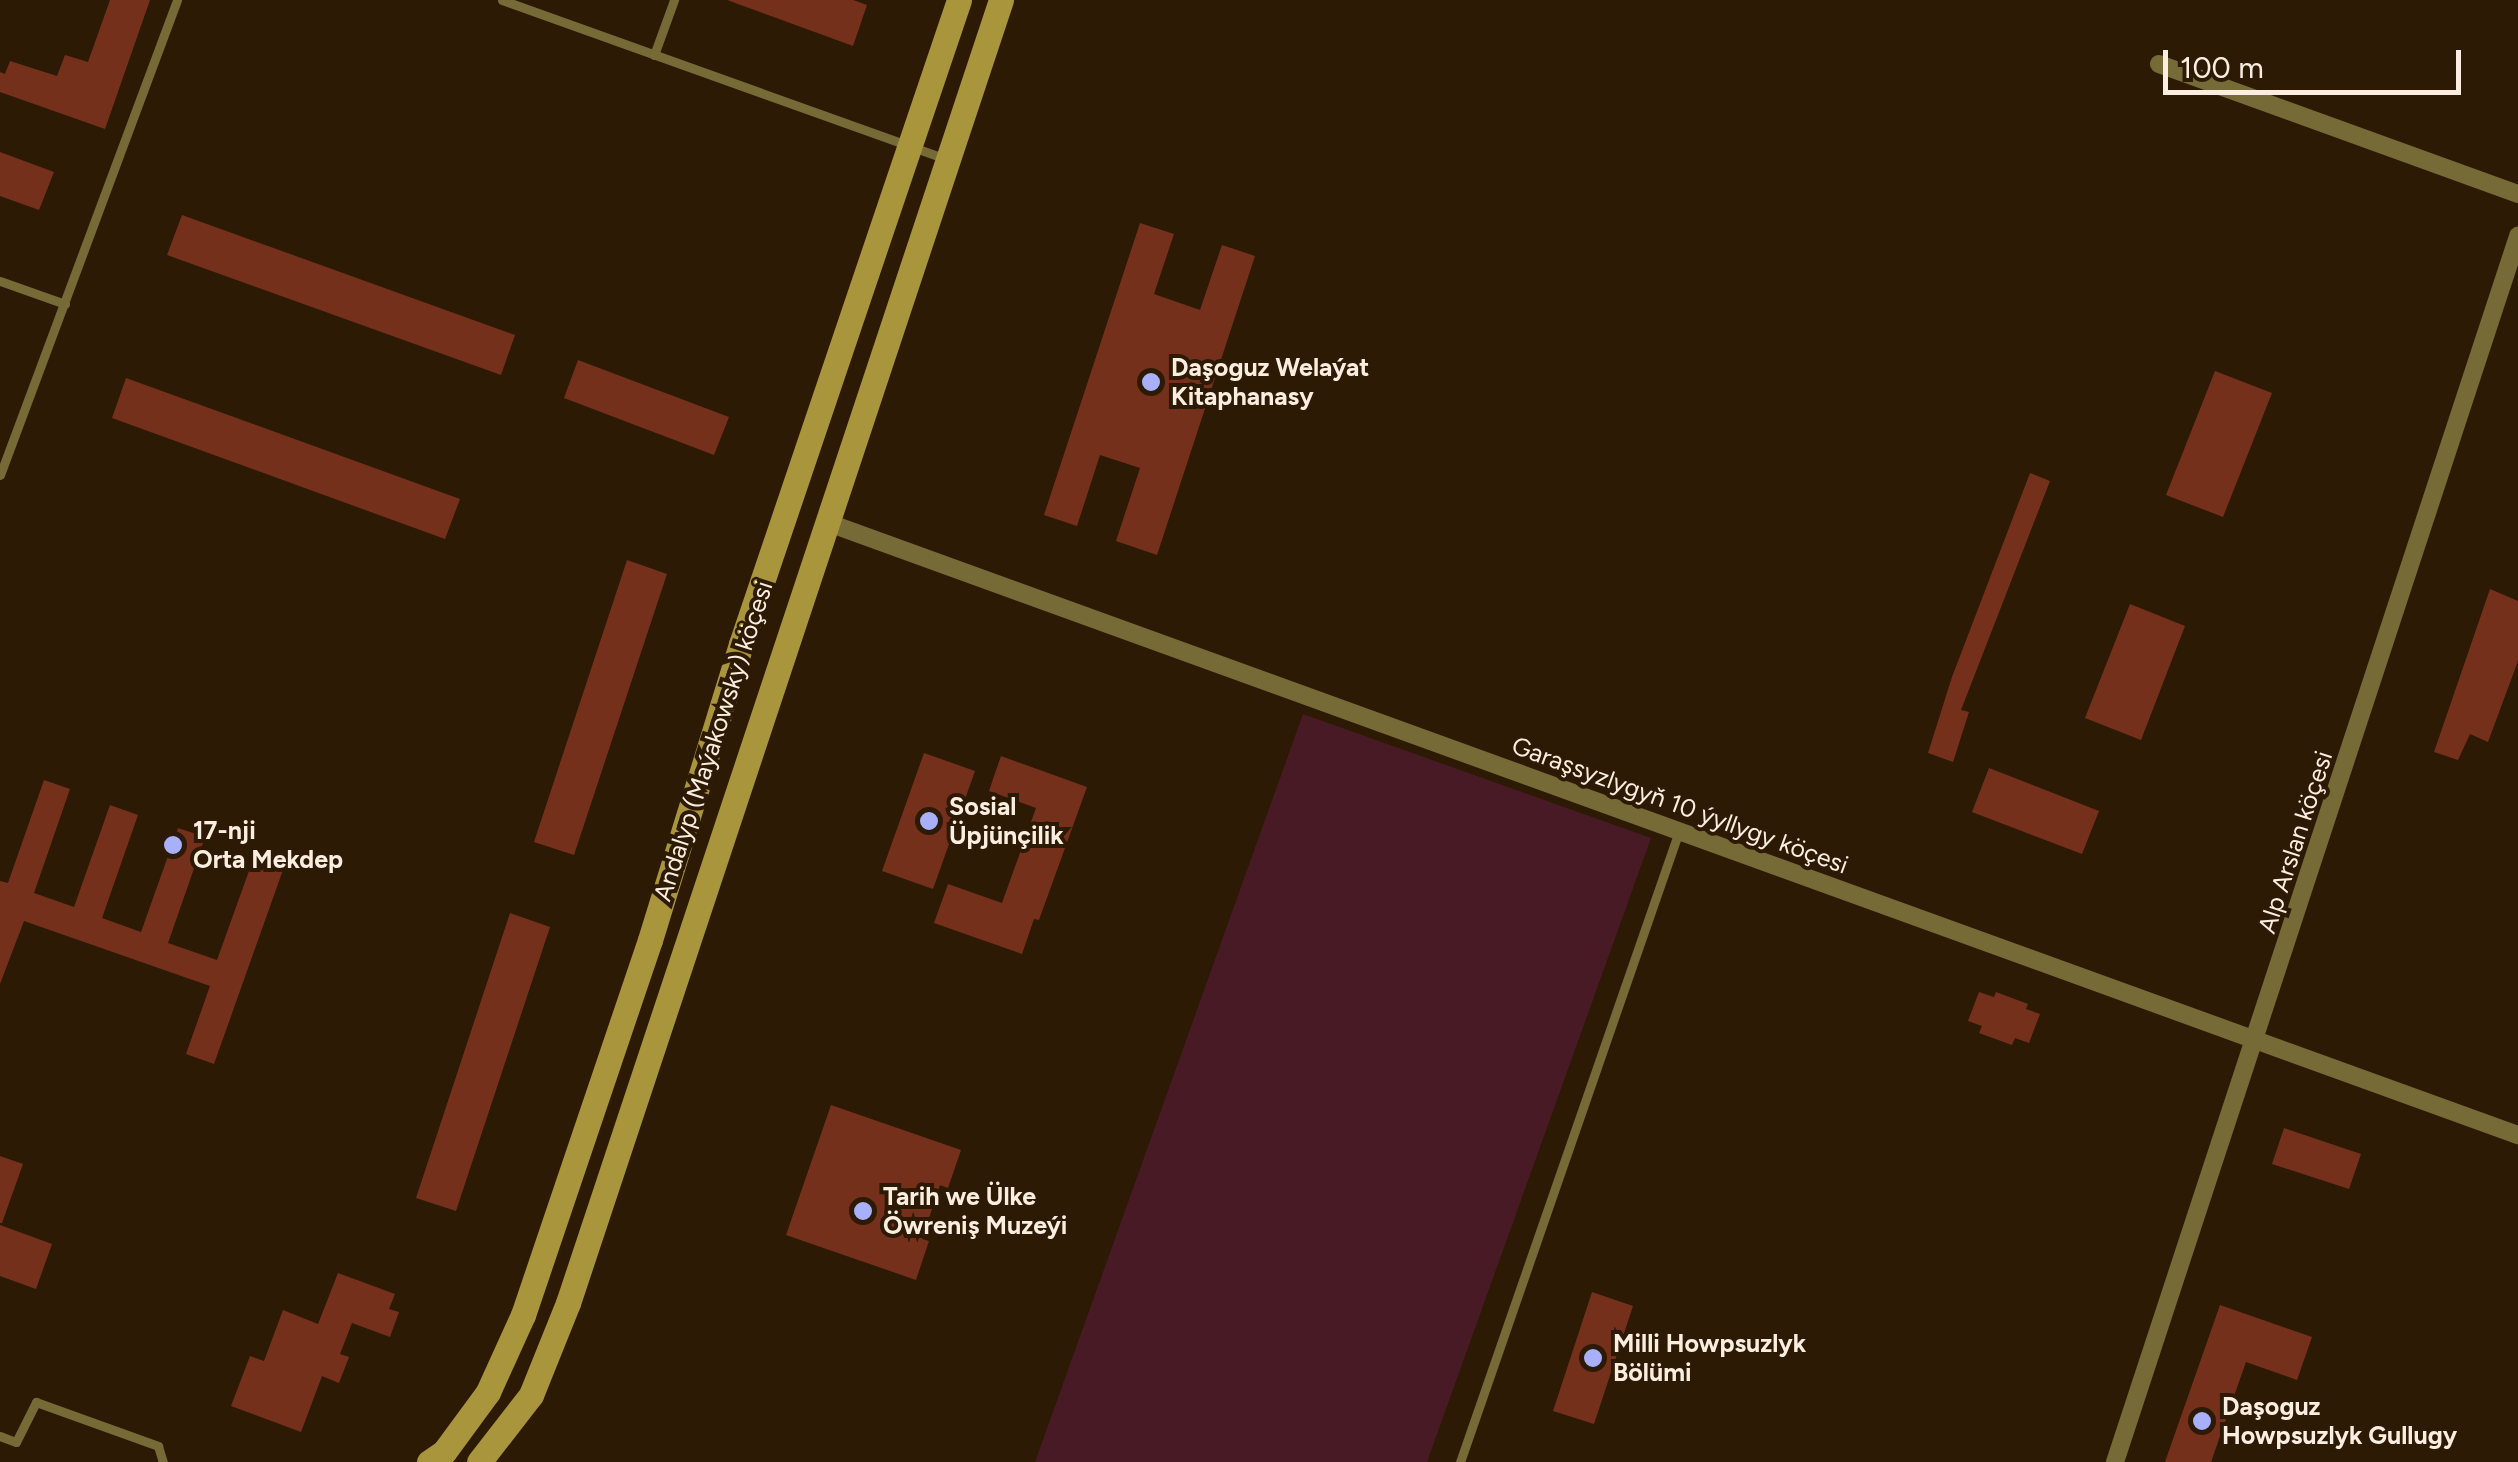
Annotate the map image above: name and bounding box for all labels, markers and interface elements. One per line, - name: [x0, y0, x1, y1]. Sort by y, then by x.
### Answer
- scale bar: [2168, 30, 2466, 92]
- text: 100 m: [2180, 49, 2264, 86]
- place label: Daşoguz Welaýat Kitaphanasy: [1171, 353, 1369, 412]
- marker: Daşoguz Welaýat Kitaphanasy: [1140, 371, 1162, 393]
- street label: Andalyp (Maýakowsky) köçesi: [647, 577, 779, 905]
- street label: Garaşsyzlygyň 10 ýyllygy köçesi: [1508, 730, 1852, 880]
- street label: Alp Arslan köçesi: [2251, 747, 2339, 937]
- place label: Sosial Üpjünçilik: [949, 792, 1064, 851]
- marker: Sosial Üpjünçilik: [918, 810, 940, 832]
- place label: 17-nji Orta Mekdep: [193, 816, 343, 875]
- marker: 17-nji Orta Mekdep: [162, 834, 184, 856]
- place label: Tarih we Ülke Öwreniş Muzeýi: [883, 1182, 1067, 1241]
- marker: Tarih we Ülke Öwreniş Muzeýi: [852, 1200, 874, 1222]
- place label: Milli Howpsuzlyk Bölümi: [1613, 1329, 1806, 1388]
- marker: Milli Howpsuzlyk Bölümi: [1582, 1347, 1604, 1369]
- place label: Daşoguz Howpsuzlyk Gullugy: [2222, 1392, 2457, 1451]
- marker: Daşoguz Howpsuzlyk Gullugy: [2191, 1410, 2213, 1432]

